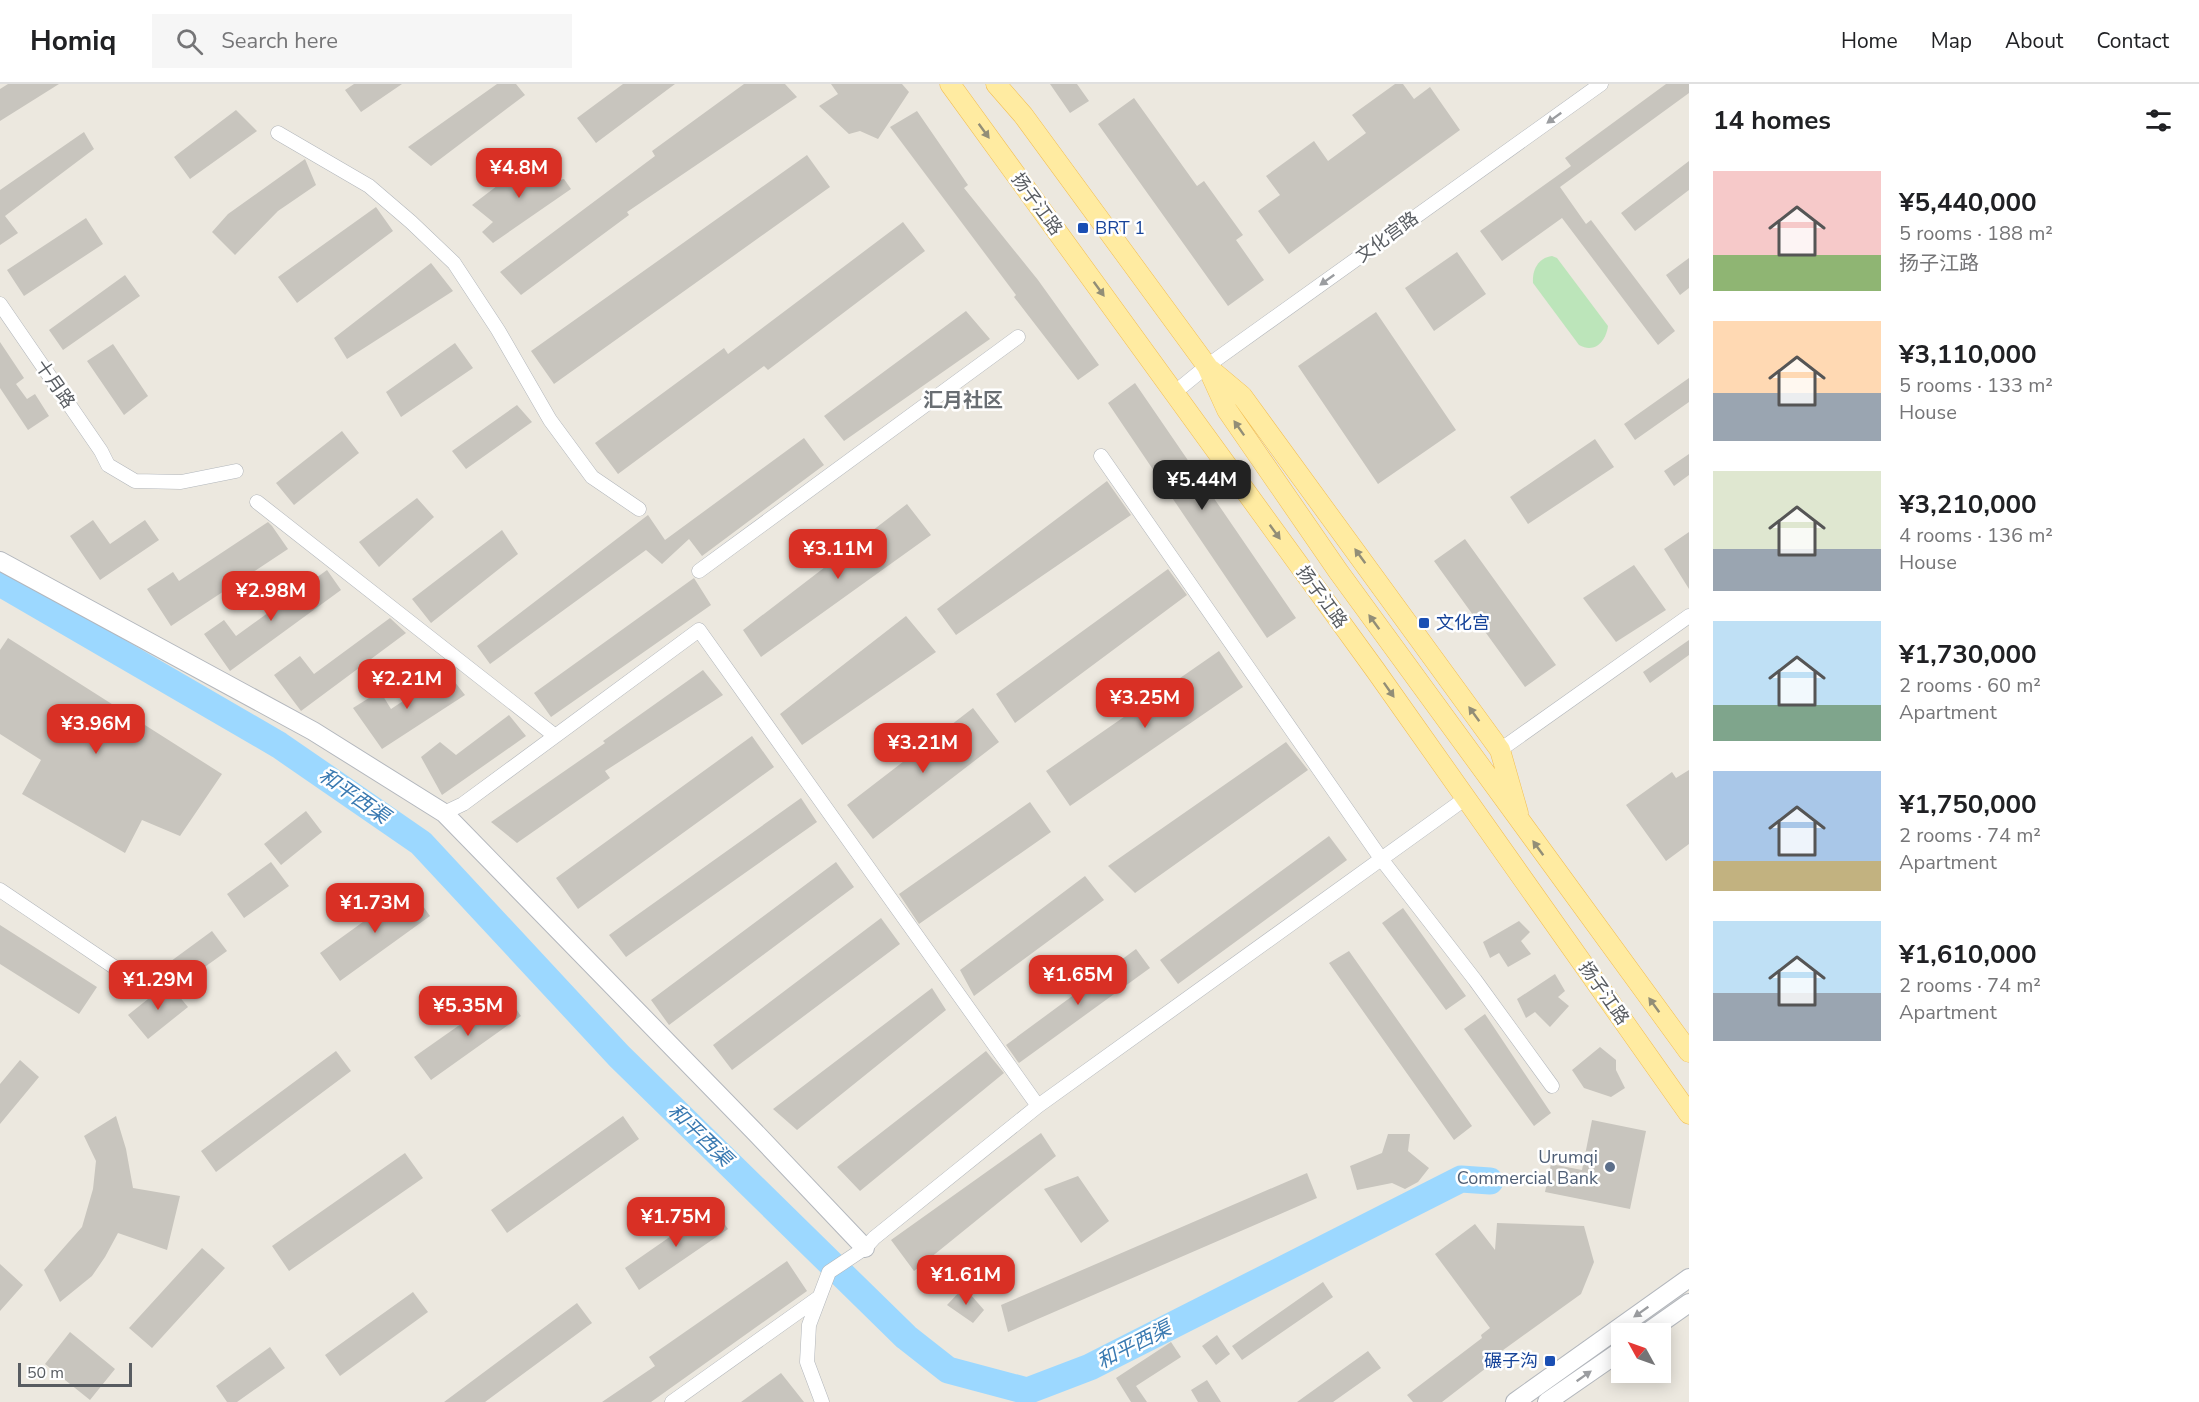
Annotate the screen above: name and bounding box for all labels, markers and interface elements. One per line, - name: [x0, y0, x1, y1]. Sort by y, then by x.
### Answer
- search box: [152, 14, 572, 68]
- text: Homiq: [30, 22, 116, 60]
- icon: search: [173, 25, 206, 58]
- text: Search here: [221, 26, 338, 56]
- text: Home: [1841, 27, 1898, 55]
- text: Map: [1931, 27, 1972, 55]
- text: About: [2005, 27, 2063, 55]
- text: Contact: [2096, 27, 2169, 55]
- text: 14 homes: [1713, 103, 1831, 138]
- icon: filters: [2142, 104, 2175, 137]
- one-way arrow: [1546, 112, 1562, 124]
- one-way arrow: [978, 124, 990, 139]
- pin: ¥4.8M: [477, 148, 561, 199]
- text: ¥4.8M: [490, 154, 548, 181]
- street label: 扬子江路: [1006, 168, 1068, 240]
- text: ¥5,440,000: [1899, 185, 2037, 220]
- icon: home: [1761, 195, 1833, 267]
- street label: 文化宫路: [1351, 206, 1423, 268]
- place label: BRT 1: [1095, 216, 1145, 240]
- text: 5 rooms · 188 m²: [1899, 220, 2053, 247]
- marker: BRT 1: [1076, 221, 1090, 235]
- text: 扬子江路: [1899, 250, 1979, 277]
- one-way arrow: [1319, 274, 1334, 286]
- one-way arrow: [1093, 281, 1105, 297]
- text: ¥3,110,000: [1899, 337, 2037, 372]
- icon: home: [1761, 345, 1833, 417]
- street label: 十月路: [30, 355, 80, 413]
- text: 5 rooms · 133 m²: [1899, 372, 2053, 399]
- district label: 汇月社区: [923, 387, 1003, 414]
- text: House: [1899, 399, 1957, 426]
- one-way arrow: [1233, 420, 1245, 436]
- pin: ¥5.44M: [1153, 460, 1251, 511]
- text: ¥5.44M: [1167, 466, 1237, 493]
- text: ¥3,210,000: [1899, 487, 2037, 522]
- icon: home: [1761, 495, 1833, 567]
- text: 4 rooms · 136 m²: [1899, 522, 2053, 549]
- one-way arrow: [1269, 524, 1281, 540]
- pin: ¥3.11M: [789, 529, 887, 580]
- text: ¥3.11M: [803, 535, 873, 562]
- one-way arrow: [1354, 548, 1366, 564]
- text: House: [1899, 549, 1957, 576]
- street label: 扬子江路: [1291, 561, 1353, 633]
- pin: ¥2.98M: [222, 571, 320, 622]
- text: ¥2.98M: [236, 577, 306, 604]
- place label: 文化宫: [1436, 611, 1490, 635]
- one-way arrow: [1369, 615, 1381, 630]
- marker: 文化宫: [1417, 616, 1431, 630]
- text: ¥1,730,000: [1899, 637, 2037, 672]
- icon: home: [1761, 645, 1833, 717]
- pin: ¥2.21M: [358, 659, 456, 710]
- text: ¥2.21M: [372, 665, 442, 692]
- text: 2 rooms · 60 m²: [1899, 672, 2041, 699]
- pin: ¥3.25M: [1096, 678, 1194, 729]
- one-way arrow: [1383, 682, 1395, 698]
- text: ¥3.25M: [1110, 684, 1180, 711]
- text: Apartment: [1899, 699, 1997, 726]
- pin: ¥3.96M: [47, 704, 145, 755]
- one-way arrow: [1468, 706, 1480, 722]
- text: ¥3.96M: [61, 710, 131, 737]
- pin: ¥3.21M: [874, 723, 972, 774]
- text: ¥3.21M: [888, 729, 958, 756]
- water label: 和平西渠: [313, 762, 397, 832]
- text: ¥1,750,000: [1899, 787, 2037, 822]
- icon: home: [1761, 795, 1833, 867]
- text: 2 rooms · 74 m²: [1899, 822, 2041, 849]
- one-way arrow: [1532, 840, 1544, 856]
- text: Apartment: [1899, 849, 1997, 876]
- pin: ¥1.73M: [326, 883, 424, 934]
- text: ¥1.73M: [340, 889, 410, 916]
- text: ¥1,610,000: [1899, 937, 2037, 972]
- icon: home: [1761, 945, 1833, 1017]
- pin: ¥1.65M: [1029, 955, 1127, 1006]
- street label: 扬子江路: [1574, 957, 1634, 1029]
- pin: ¥1.29M: [109, 960, 207, 1011]
- text: ¥1.65M: [1043, 961, 1113, 988]
- text: ¥1.29M: [123, 966, 193, 993]
- text: 2 rooms · 74 m²: [1899, 972, 2041, 999]
- pin: ¥5.35M: [419, 986, 517, 1037]
- text: ¥5.35M: [433, 992, 503, 1019]
- one-way arrow: [1648, 997, 1660, 1013]
- text: Apartment: [1899, 999, 1997, 1026]
- water label: 和平西渠: [662, 1098, 740, 1175]
- place label: Urumqi Commercial Bank: [1457, 1145, 1599, 1190]
- marker: Urumqi Commercial Bank: [1603, 1160, 1617, 1174]
- pin: ¥1.75M: [627, 1197, 725, 1248]
- text: ¥1.75M: [641, 1203, 711, 1230]
- pin: ¥1.61M: [917, 1255, 1015, 1306]
- text: ¥1.61M: [931, 1261, 1001, 1288]
- one-way arrow: [1634, 1306, 1650, 1318]
- water label: 和平西渠: [1092, 1313, 1178, 1375]
- north arrow: [1611, 1323, 1671, 1383]
- map controls: [1611, 1323, 1671, 1383]
- place label: 碾子沟: [1484, 1349, 1538, 1373]
- marker: 碾子沟: [1543, 1354, 1557, 1368]
- scale bar: [18, 1360, 132, 1388]
- text: 50 m: [27, 1362, 64, 1384]
- one-way arrow: [1576, 1370, 1592, 1382]

